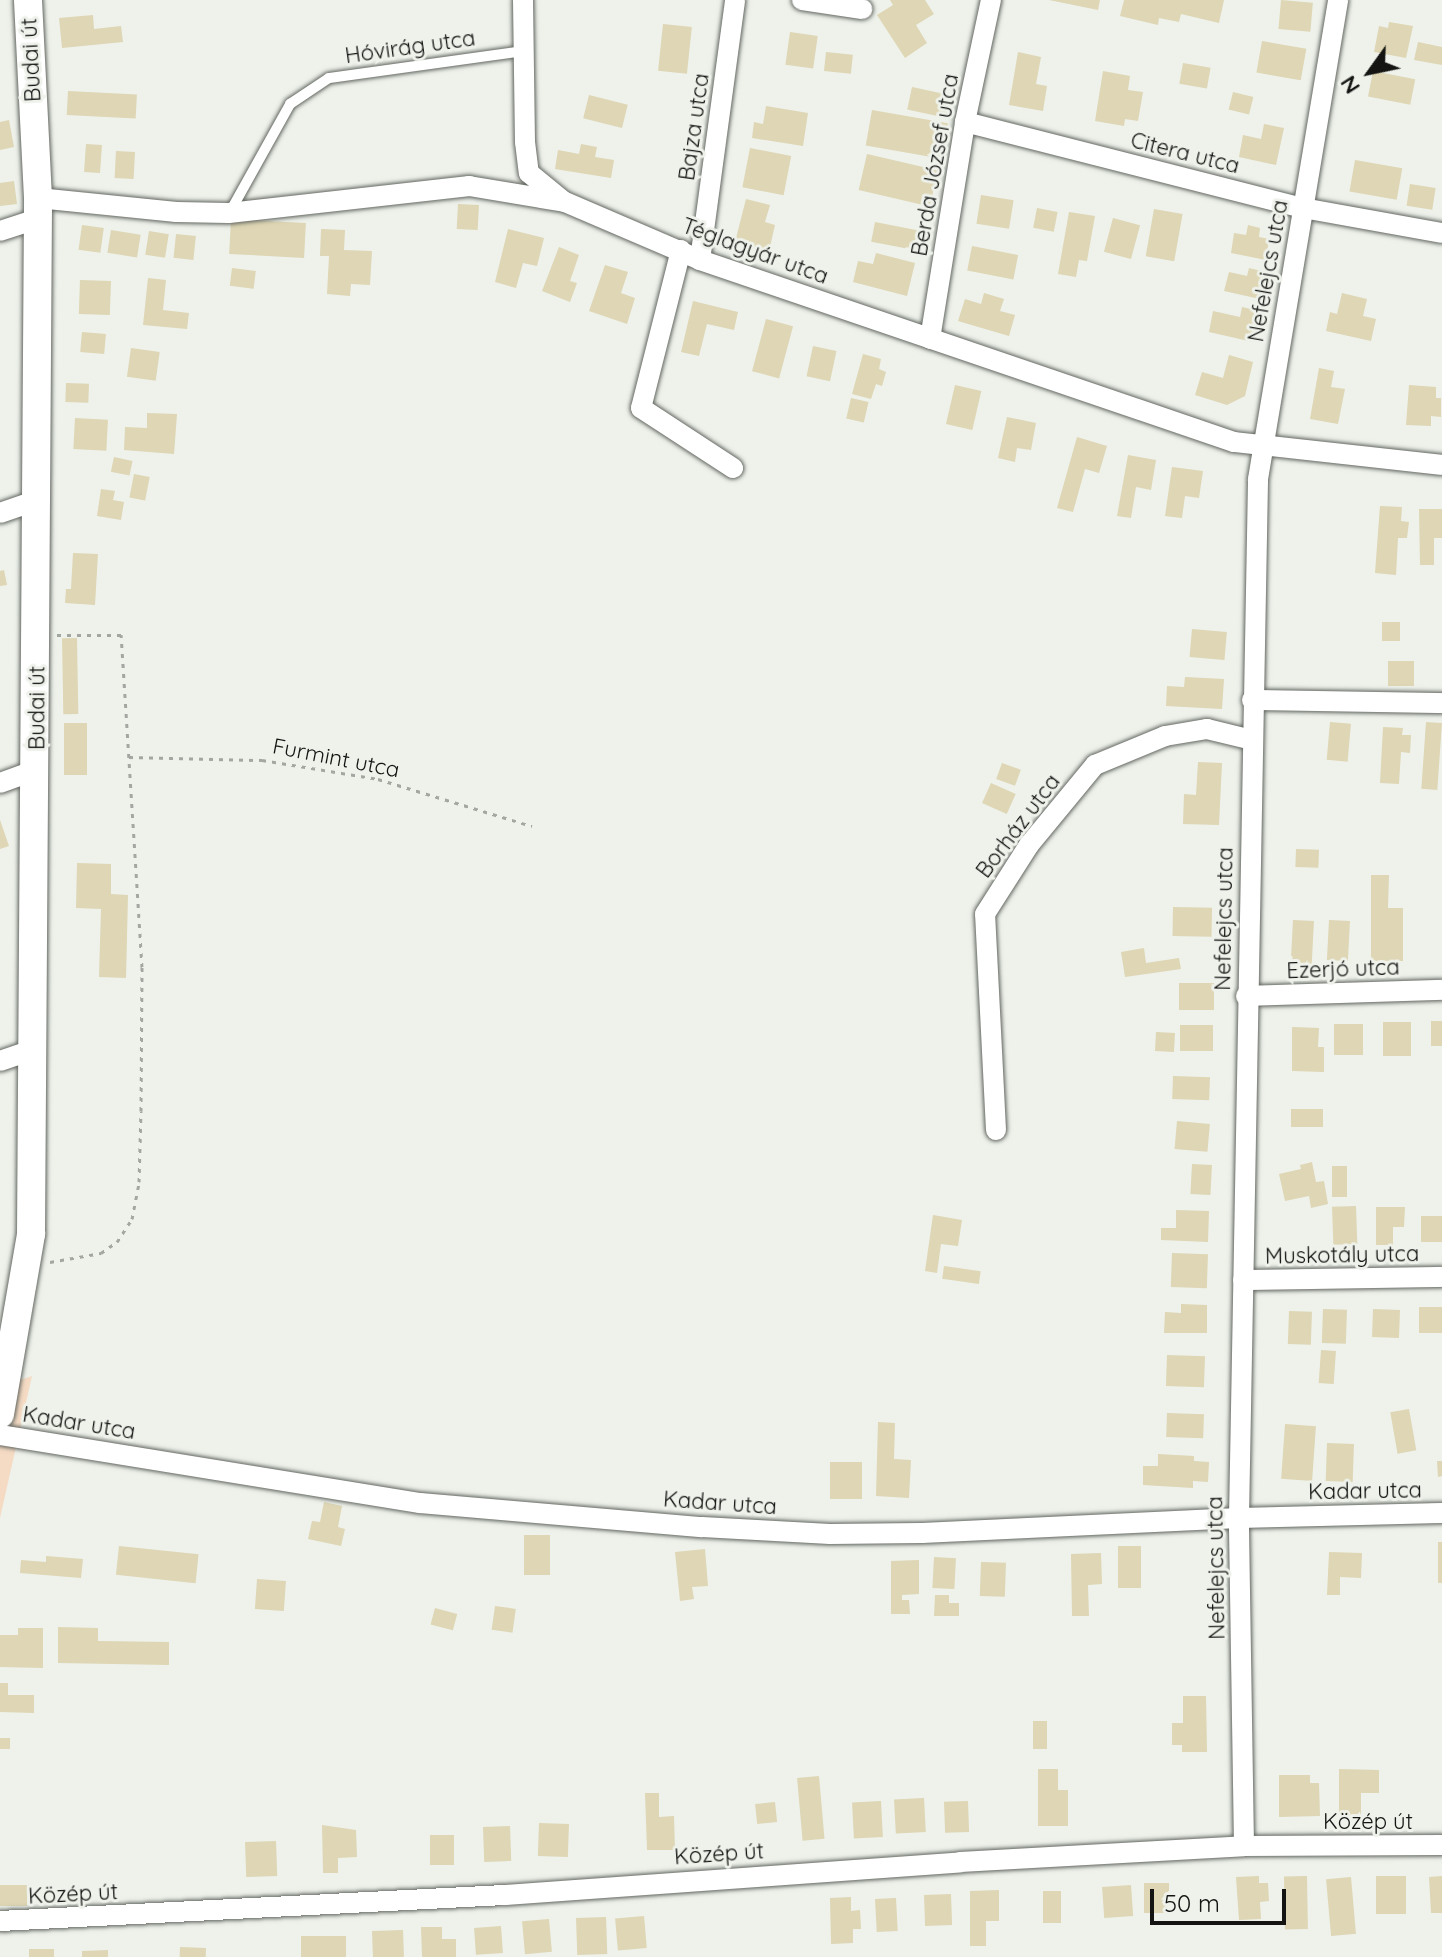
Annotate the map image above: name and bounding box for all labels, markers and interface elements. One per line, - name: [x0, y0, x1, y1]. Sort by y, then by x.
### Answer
- street label: Budai út: [16, 17, 46, 103]
- street label: Hóvirág utca: [343, 25, 477, 69]
- north arrow: [1330, 32, 1410, 112]
- text: N: [1334, 71, 1366, 99]
- street label: Bajza utca: [673, 72, 715, 182]
- street label: Berda József utca: [906, 72, 964, 258]
- street label: Citera utca: [1128, 127, 1242, 179]
- street label: Nefelejcs utca: [1243, 198, 1293, 344]
- street label: Téglagyár utca: [678, 212, 832, 290]
- street label: Budai út: [24, 666, 50, 750]
- street label: Furmint utca: [270, 733, 402, 783]
- street label: Borház utca: [970, 769, 1066, 883]
- street label: Nefelejcs utca: [1210, 847, 1238, 991]
- street label: Ezerjó utca: [1286, 954, 1400, 984]
- street label: Muskotály utca: [1265, 1240, 1419, 1270]
- street label: Kadar utca: [21, 1401, 137, 1445]
- street label: Kadar utca: [1308, 1477, 1422, 1505]
- street label: Kadar utca: [662, 1486, 778, 1520]
- street label: Nefelejcs utca: [1202, 1496, 1230, 1640]
- street label: Közép út: [1323, 1809, 1413, 1835]
- street label: Közép út: [673, 1838, 765, 1870]
- scale bar: [1154, 1873, 1290, 1923]
- street label: Közép út: [27, 1878, 119, 1910]
- text: 50 m: [1164, 1888, 1220, 1918]

